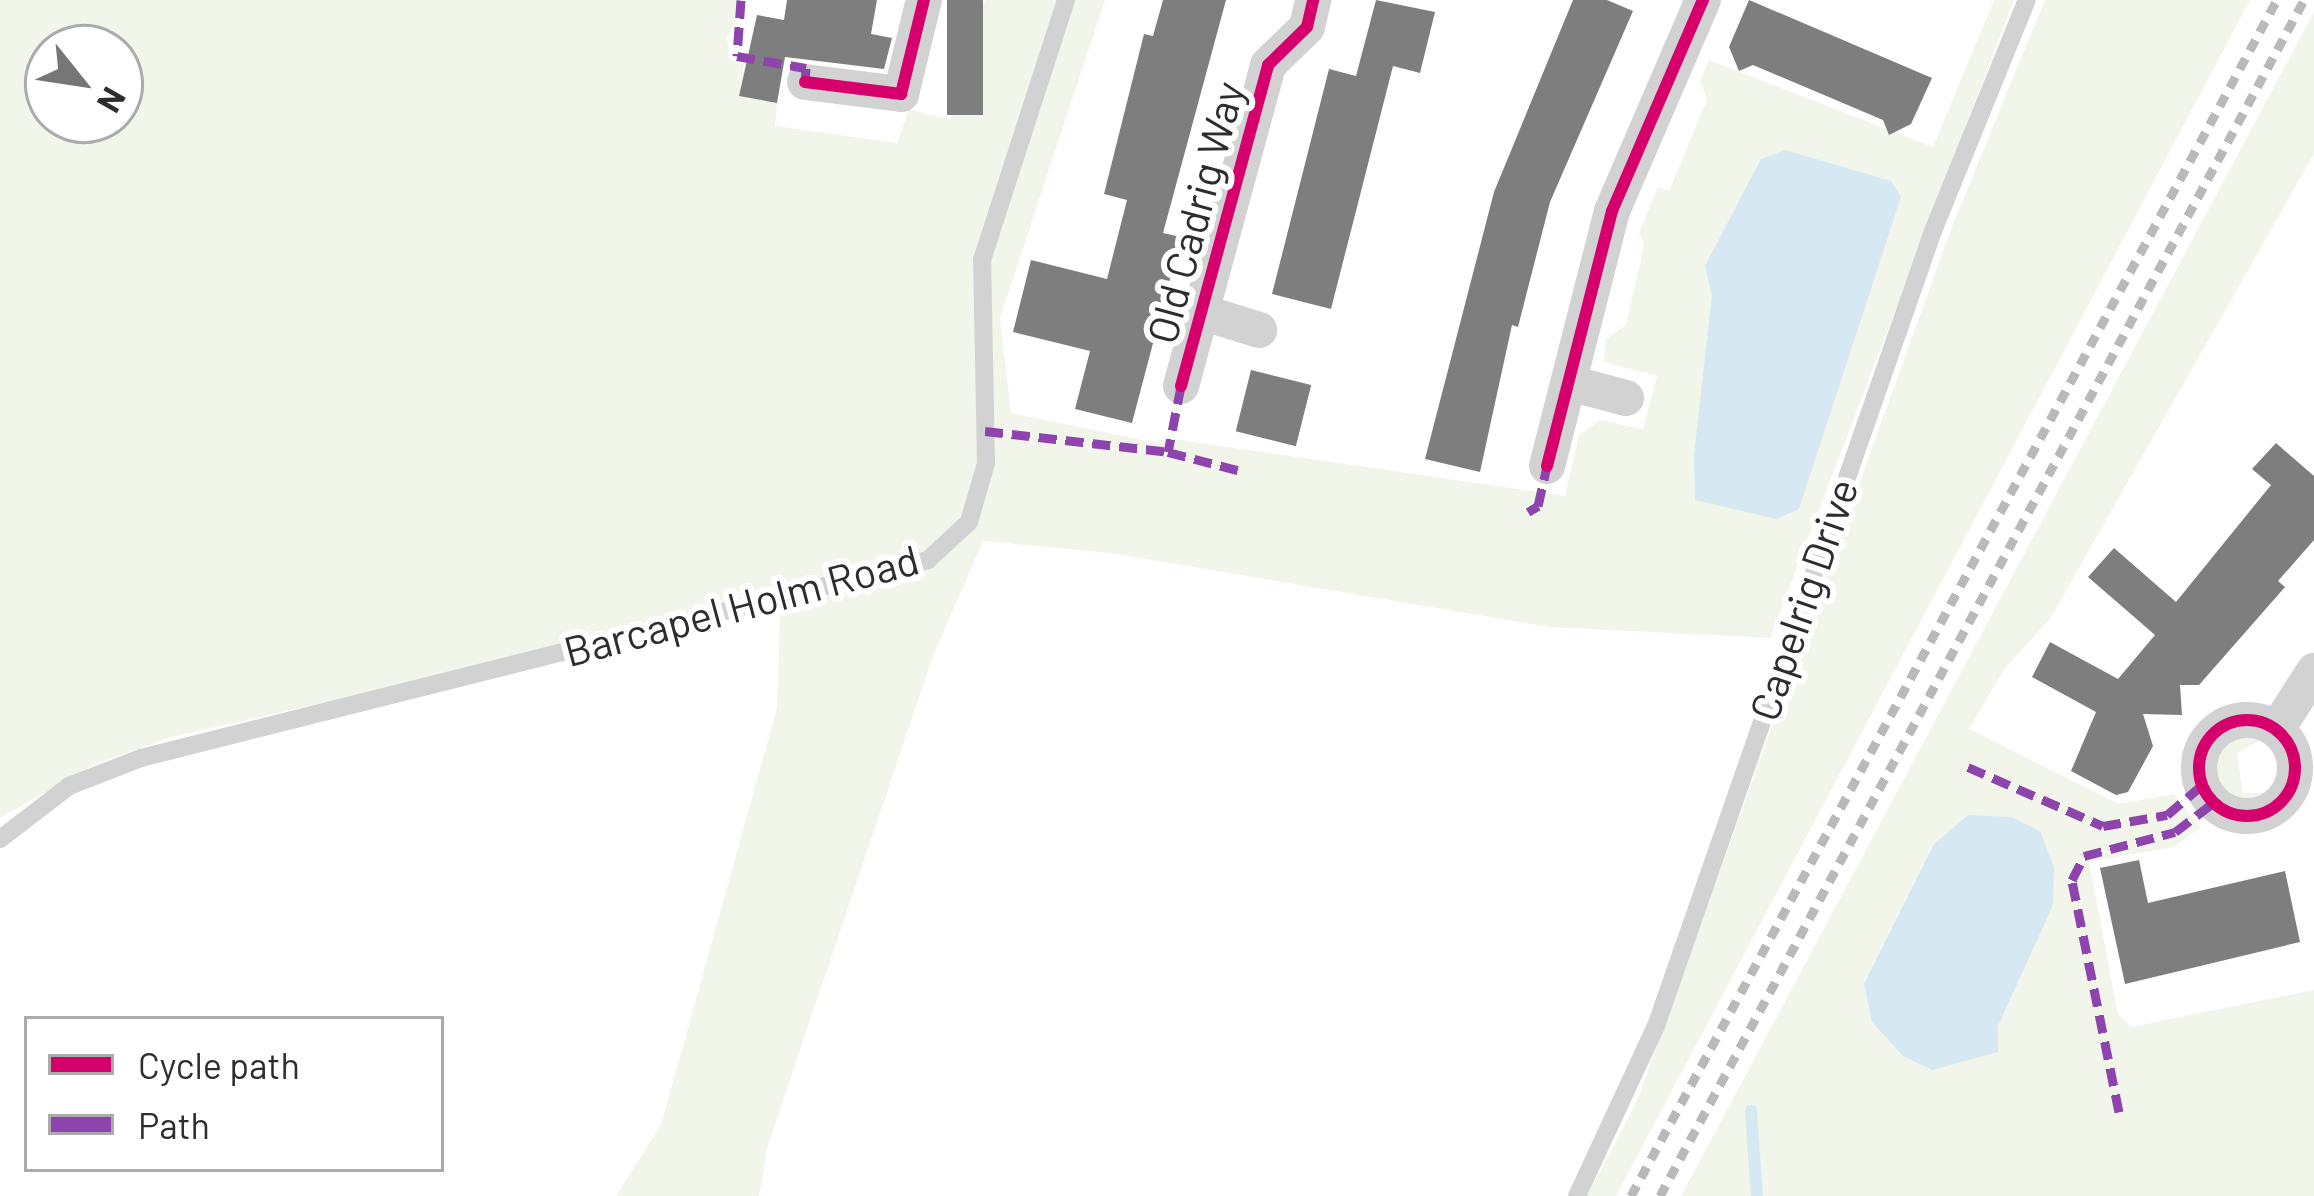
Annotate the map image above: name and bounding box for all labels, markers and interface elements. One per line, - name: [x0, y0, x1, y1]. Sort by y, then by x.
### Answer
- north arrow: [24, 24, 144, 144]
- street label: Old Cadrig Way: [1135, 76, 1253, 348]
- text: N: [90, 81, 135, 120]
- street label: Capelrig Drive: [1737, 472, 1867, 726]
- street label: Barcapel Holm Road: [558, 532, 924, 676]
- legend: [24, 1016, 444, 1172]
- text: Cycle path: [138, 1043, 300, 1086]
- text: Path: [138, 1103, 210, 1146]

